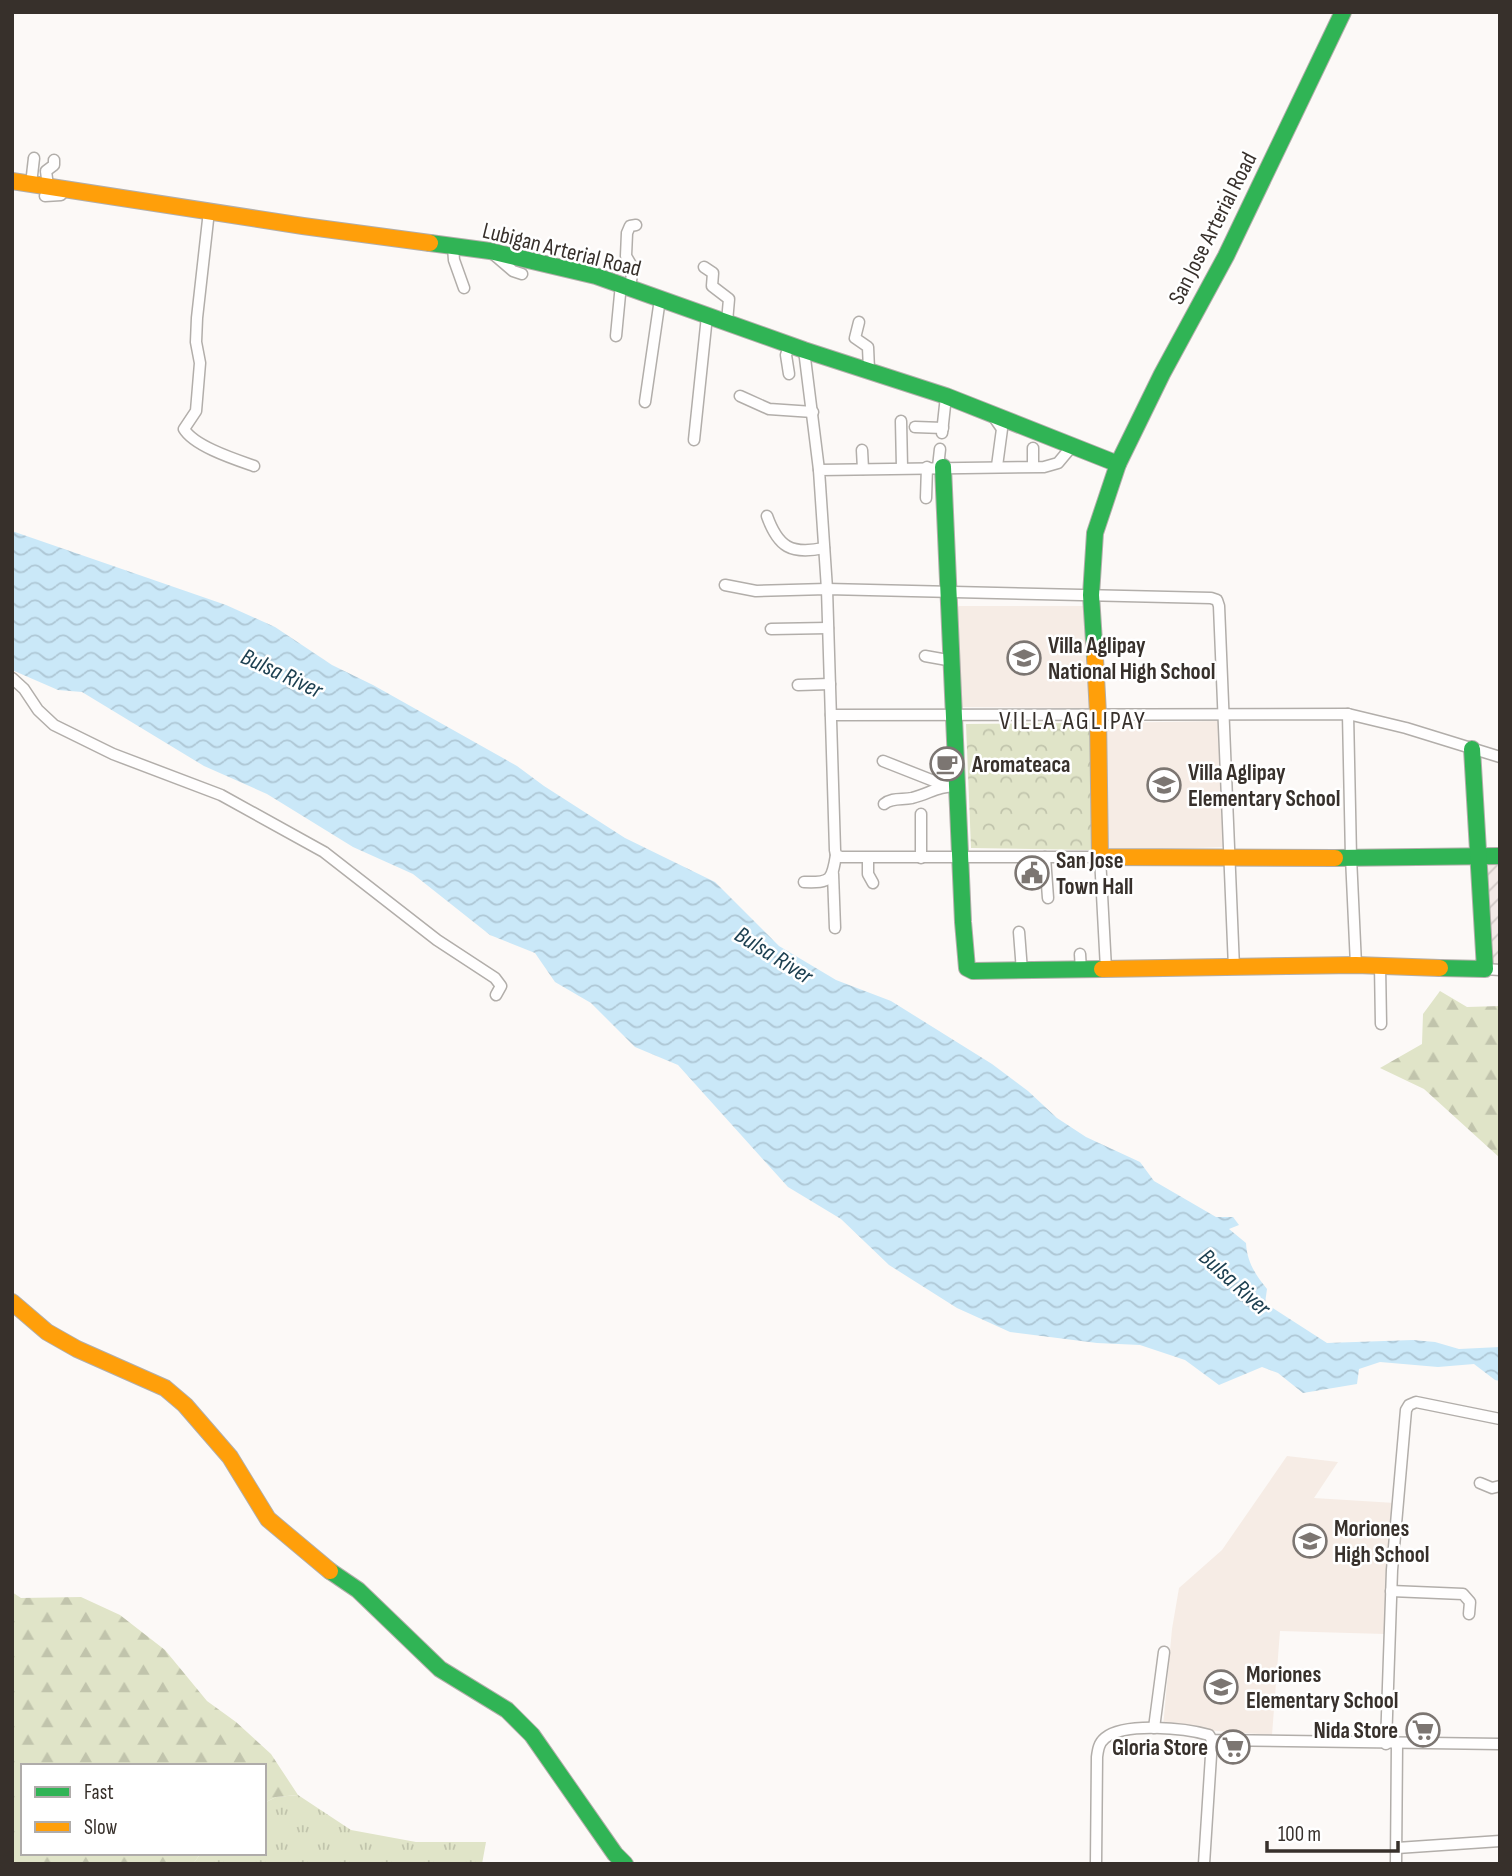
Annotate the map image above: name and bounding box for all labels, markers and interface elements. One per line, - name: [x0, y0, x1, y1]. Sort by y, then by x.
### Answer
- street label: San Jose Arterial Road: [1163, 148, 1263, 309]
- street label: Lubigan Arterial Road: [480, 217, 644, 283]
- place label: Villa Aglipay National High School: [1048, 632, 1215, 686]
- school or university icon: Villa Aglipay National High School: [1005, 639, 1043, 677]
- water label: Bulsa River: [236, 642, 328, 705]
- district label: VILLA AGLIPAY: [999, 706, 1147, 737]
- cafe icon: Aromateaca: [928, 745, 966, 783]
- place label: Aromateaca: [971, 751, 1070, 779]
- place label: Villa Aglipay Elementary School: [1188, 759, 1340, 813]
- school or university icon: Villa Aglipay Elementary School: [1145, 766, 1183, 804]
- place label: San Jose Town Hall: [1056, 847, 1133, 901]
- public building icon: San Jose Town Hall: [1013, 854, 1051, 892]
- water label: Bulsa River: [729, 920, 819, 991]
- water label: Bulsa River: [1193, 1243, 1278, 1323]
- place label: Moriones High School: [1334, 1515, 1429, 1569]
- school or university icon: Moriones High School: [1291, 1522, 1329, 1560]
- place label: Moriones Elementary School: [1246, 1661, 1398, 1715]
- school or university icon: Moriones Elementary School: [1202, 1668, 1240, 1706]
- supermarket icon: Nida Store: [1404, 1711, 1442, 1749]
- place label: Nida Store: [1313, 1717, 1398, 1745]
- supermarket icon: Gloria Store: [1214, 1728, 1252, 1766]
- place label: Gloria Store: [1112, 1734, 1208, 1762]
- legend: [21, 1764, 266, 1855]
- text: Fast: [84, 1780, 114, 1805]
- scale bar: [1267, 1810, 1398, 1854]
- text: Slow: [84, 1815, 118, 1840]
- text: 100 m: [1278, 1822, 1321, 1847]

